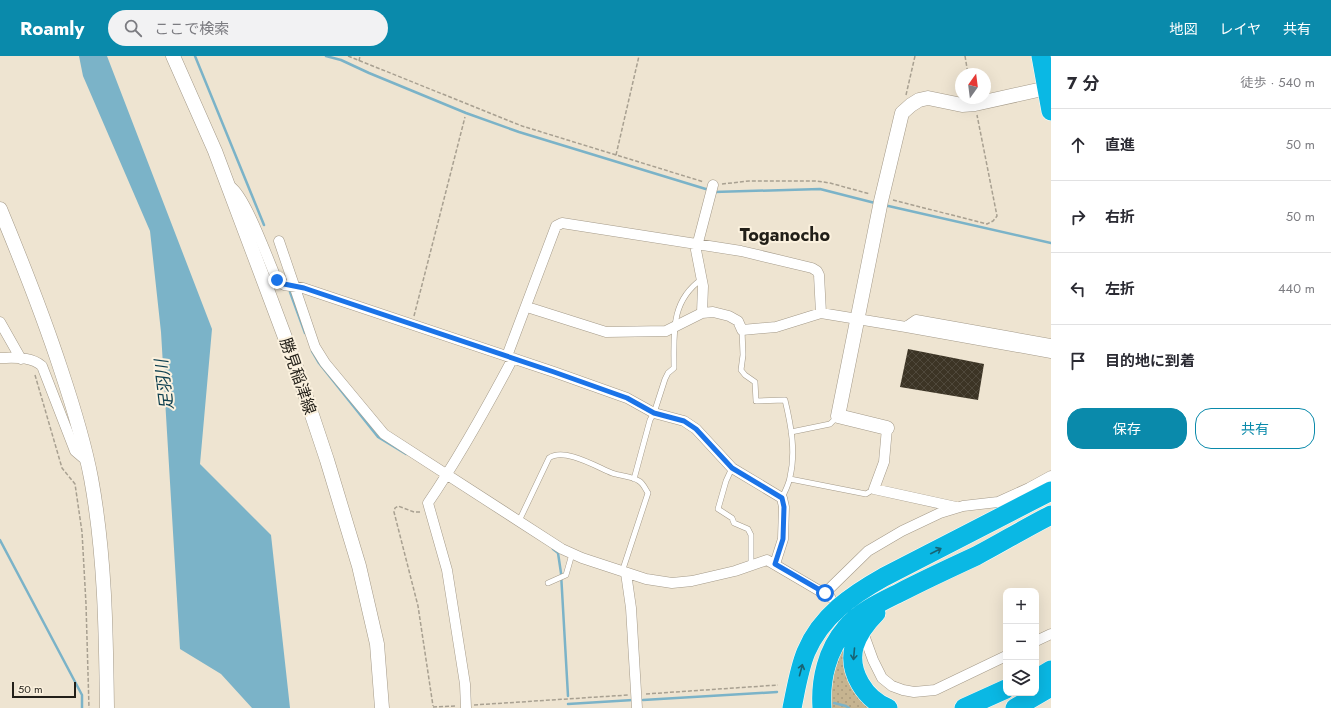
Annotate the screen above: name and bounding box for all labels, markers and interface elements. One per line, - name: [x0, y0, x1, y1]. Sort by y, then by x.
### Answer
- search box: [108, 10, 388, 46]
- text: Roamly: [20, 15, 84, 42]
- icon: search: [122, 17, 144, 39]
- text: ここで検索: [154, 18, 229, 40]
- text: 地図: [1169, 19, 1197, 39]
- text: レイヤ: [1219, 19, 1261, 39]
- text: 共有: [1283, 19, 1311, 39]
- north arrow: [955, 68, 991, 104]
- text: 7 分: [1067, 71, 1099, 95]
- text: 徒歩 · 540 m: [1241, 73, 1315, 92]
- icon: ahead: [1067, 134, 1089, 156]
- text: 直進: [1105, 134, 1135, 156]
- text: 50 m: [1286, 135, 1315, 154]
- icon: right: [1067, 206, 1089, 228]
- text: 右折: [1105, 206, 1135, 228]
- text: 50 m: [1286, 207, 1315, 226]
- district label: Toganocho: [740, 222, 831, 248]
- route end: [268, 271, 286, 289]
- icon: left: [1067, 278, 1089, 300]
- text: 左折: [1105, 278, 1135, 300]
- text: 440 m: [1278, 279, 1315, 298]
- street label: 勝見稲津線: [274, 334, 322, 418]
- icon: arrive: [1067, 350, 1089, 372]
- text: 目的地に到着: [1105, 350, 1195, 372]
- water label: 足羽川: [149, 356, 179, 412]
- button: 保存: [1067, 408, 1187, 449]
- button: 共有: [1195, 408, 1315, 449]
- one-way arrow: [930, 547, 942, 554]
- route start: [816, 584, 834, 602]
- map controls: [1003, 588, 1039, 696]
- button: +: [1003, 588, 1039, 624]
- button: −: [1003, 624, 1039, 660]
- one-way arrow: [850, 647, 858, 660]
- button: layers: [1003, 660, 1039, 696]
- one-way arrow: [797, 664, 805, 677]
- scale bar: [12, 680, 76, 699]
- text: 50 m: [18, 681, 43, 697]

